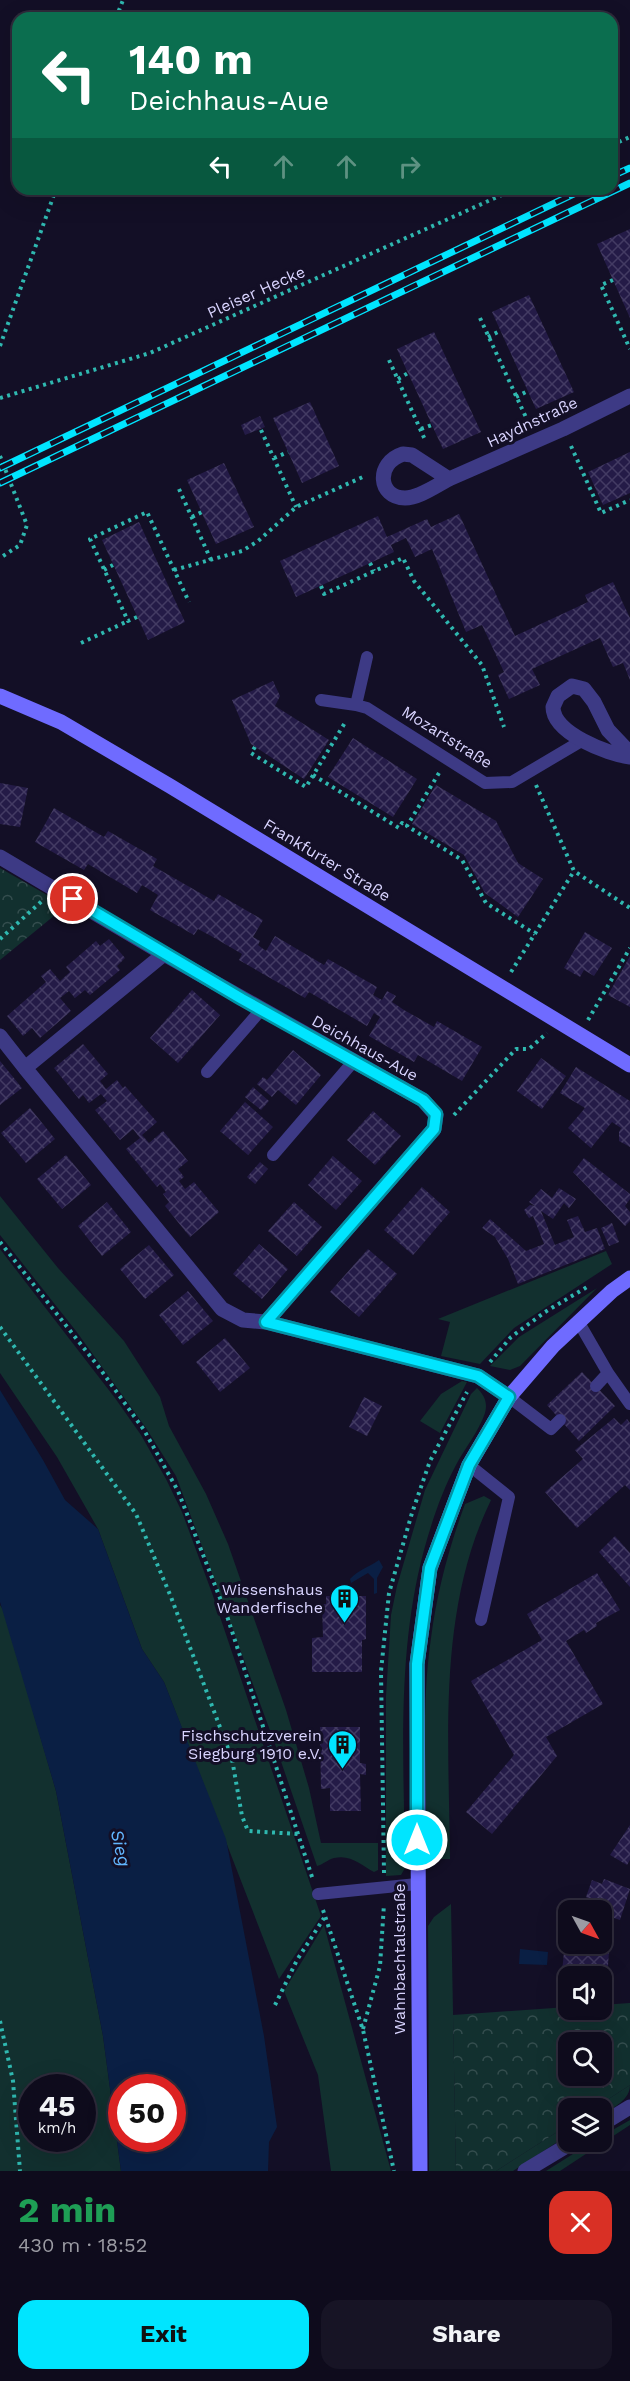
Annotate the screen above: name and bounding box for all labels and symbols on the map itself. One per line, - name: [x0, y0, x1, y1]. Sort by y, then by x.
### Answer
- street label: Pleiser Hecke: [204, 262, 308, 322]
- street label: Haydnstraße: [484, 393, 580, 451]
- street label: Mozartstraße: [398, 702, 496, 772]
- street label: Frankfurter Straße: [260, 815, 394, 905]
- pin: [47, 873, 98, 924]
- street label: Deichhaus-Aue: [309, 1011, 421, 1085]
- place label: Wissenshaus Wanderfische: [216, 1580, 323, 1617]
- building icon: Wissenshaus Wanderfische: [328, 1582, 360, 1624]
- place label: Fischschutzverein Siegburg 1910 e.V.: [181, 1726, 322, 1763]
- building icon: Fischschutzverein Siegburg 1910 e.V.: [327, 1728, 359, 1770]
- position arrow: [385, 1808, 449, 1872]
- water label: Sieg: [107, 1827, 135, 1869]
- street label: Wahnbachtalstraße: [390, 1883, 409, 2035]
- north arrow: [558, 1900, 612, 1954]
- speed limit sign: 50: [108, 2074, 186, 2152]

